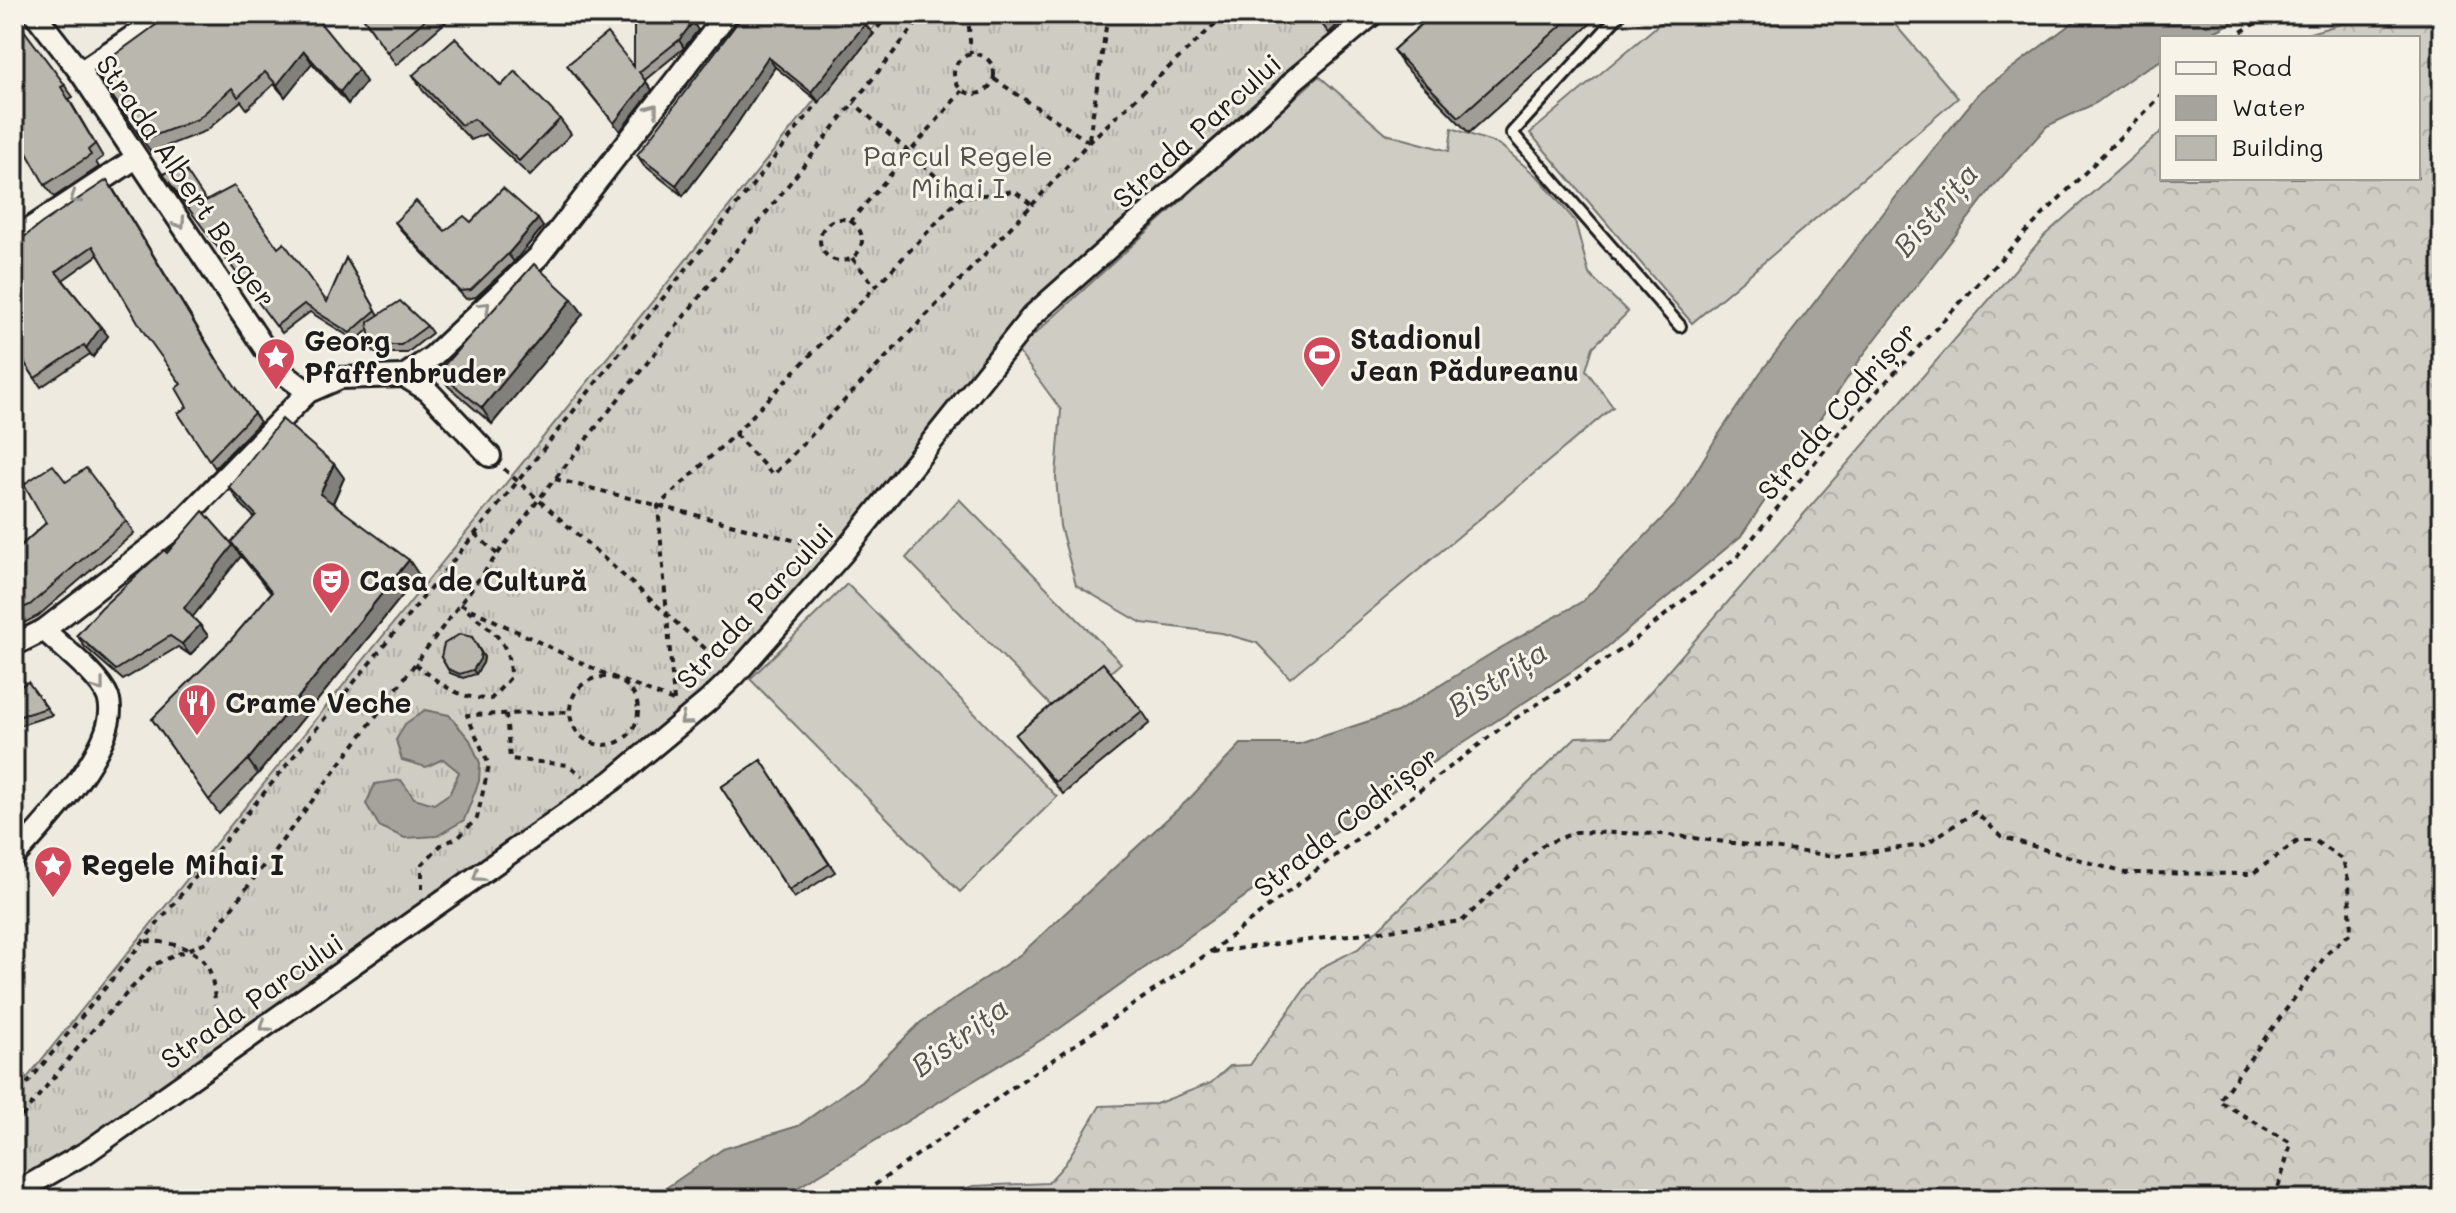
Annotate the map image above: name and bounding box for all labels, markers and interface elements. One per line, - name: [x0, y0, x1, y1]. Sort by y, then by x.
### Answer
- legend: [2160, 36, 2420, 180]
- street label: Strada Parcului: [1104, 45, 1288, 216]
- street label: Strada Albert Berger: [89, 47, 285, 314]
- text: Road: [2232, 51, 2292, 82]
- text: Water: [2232, 91, 2306, 122]
- one-way arrow: [643, 103, 657, 118]
- text: Building: [2232, 131, 2323, 162]
- park label: Parcul Regele Mihai I: [863, 137, 1053, 205]
- water label: Bistrița: [1883, 153, 1987, 265]
- one-way arrow: [69, 189, 84, 204]
- one-way arrow: [170, 214, 185, 228]
- one-way arrow: [476, 302, 490, 316]
- street label: Strada Codrișor: [1749, 314, 1924, 508]
- place label: Stadionul Jean Pădureanu: [1350, 320, 1579, 388]
- place label: Georg Pfaffenbruder: [304, 322, 506, 390]
- sports icon: Stadionul Jean Pădureanu: [1301, 334, 1343, 389]
- place icon: Georg Pfaffenbruder: [255, 336, 297, 391]
- street label: Strada Parcului: [668, 514, 841, 696]
- theatre icon: Casa de Cultură: [310, 560, 352, 615]
- place label: Casa de Cultură: [359, 562, 587, 598]
- water label: Bistrița: [1439, 630, 1555, 725]
- one-way arrow: [89, 677, 103, 692]
- restaurant icon: Crame Veche: [176, 682, 218, 737]
- place label: Crame Veche: [225, 684, 411, 720]
- one-way arrow: [680, 710, 695, 725]
- street label: Strada Codrișor: [1246, 738, 1446, 905]
- place icon: Regele Mihai I: [32, 844, 74, 899]
- place label: Regele Mihai I: [81, 846, 284, 882]
- one-way arrow: [472, 866, 486, 881]
- street label: Strada Parcului: [153, 924, 350, 1077]
- water label: Bistrița: [902, 986, 1016, 1085]
- one-way arrow: [260, 1016, 274, 1031]

